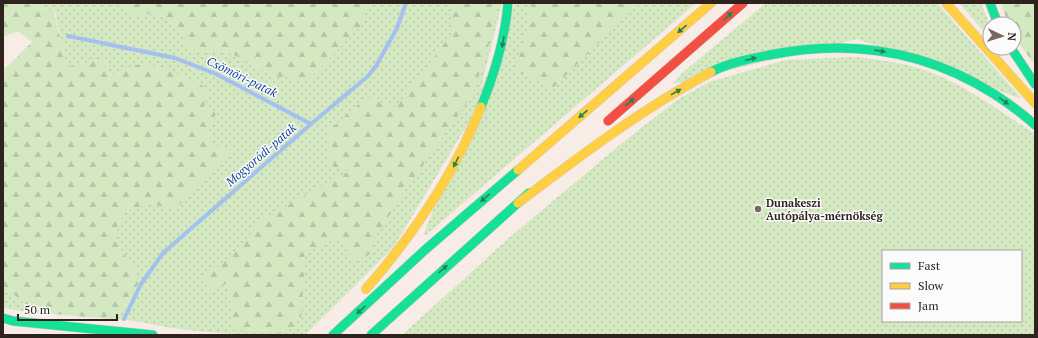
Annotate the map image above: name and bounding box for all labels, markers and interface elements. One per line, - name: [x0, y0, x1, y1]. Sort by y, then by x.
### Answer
- one-way arrow: [723, 11, 733, 21]
- north arrow: [982, 16, 1022, 56]
- one-way arrow: [677, 24, 687, 33]
- text: N: [1005, 32, 1019, 42]
- one-way arrow: [500, 36, 506, 48]
- one-way arrow: [874, 48, 886, 54]
- water label: Csömöri-patak: [204, 53, 280, 100]
- one-way arrow: [745, 56, 757, 62]
- one-way arrow: [670, 89, 682, 95]
- one-way arrow: [625, 97, 636, 106]
- one-way arrow: [999, 97, 1010, 105]
- one-way arrow: [578, 109, 589, 118]
- water label: Mogyoródi-patak: [222, 120, 299, 190]
- one-way arrow: [453, 157, 459, 168]
- one-way arrow: [479, 194, 490, 203]
- place label: Dunakeszi Autópálya-mérnökség: [766, 196, 883, 223]
- marker: Dunakeszi Autópálya-mérnökség: [753, 204, 763, 214]
- legend: [882, 250, 1022, 322]
- text: Fast: [918, 258, 941, 273]
- one-way arrow: [438, 264, 448, 274]
- text: Slow: [918, 278, 944, 293]
- scale bar: [18, 296, 117, 322]
- text: Jam: [918, 298, 939, 313]
- text: 50 m: [24, 302, 51, 317]
- one-way arrow: [356, 306, 366, 315]

